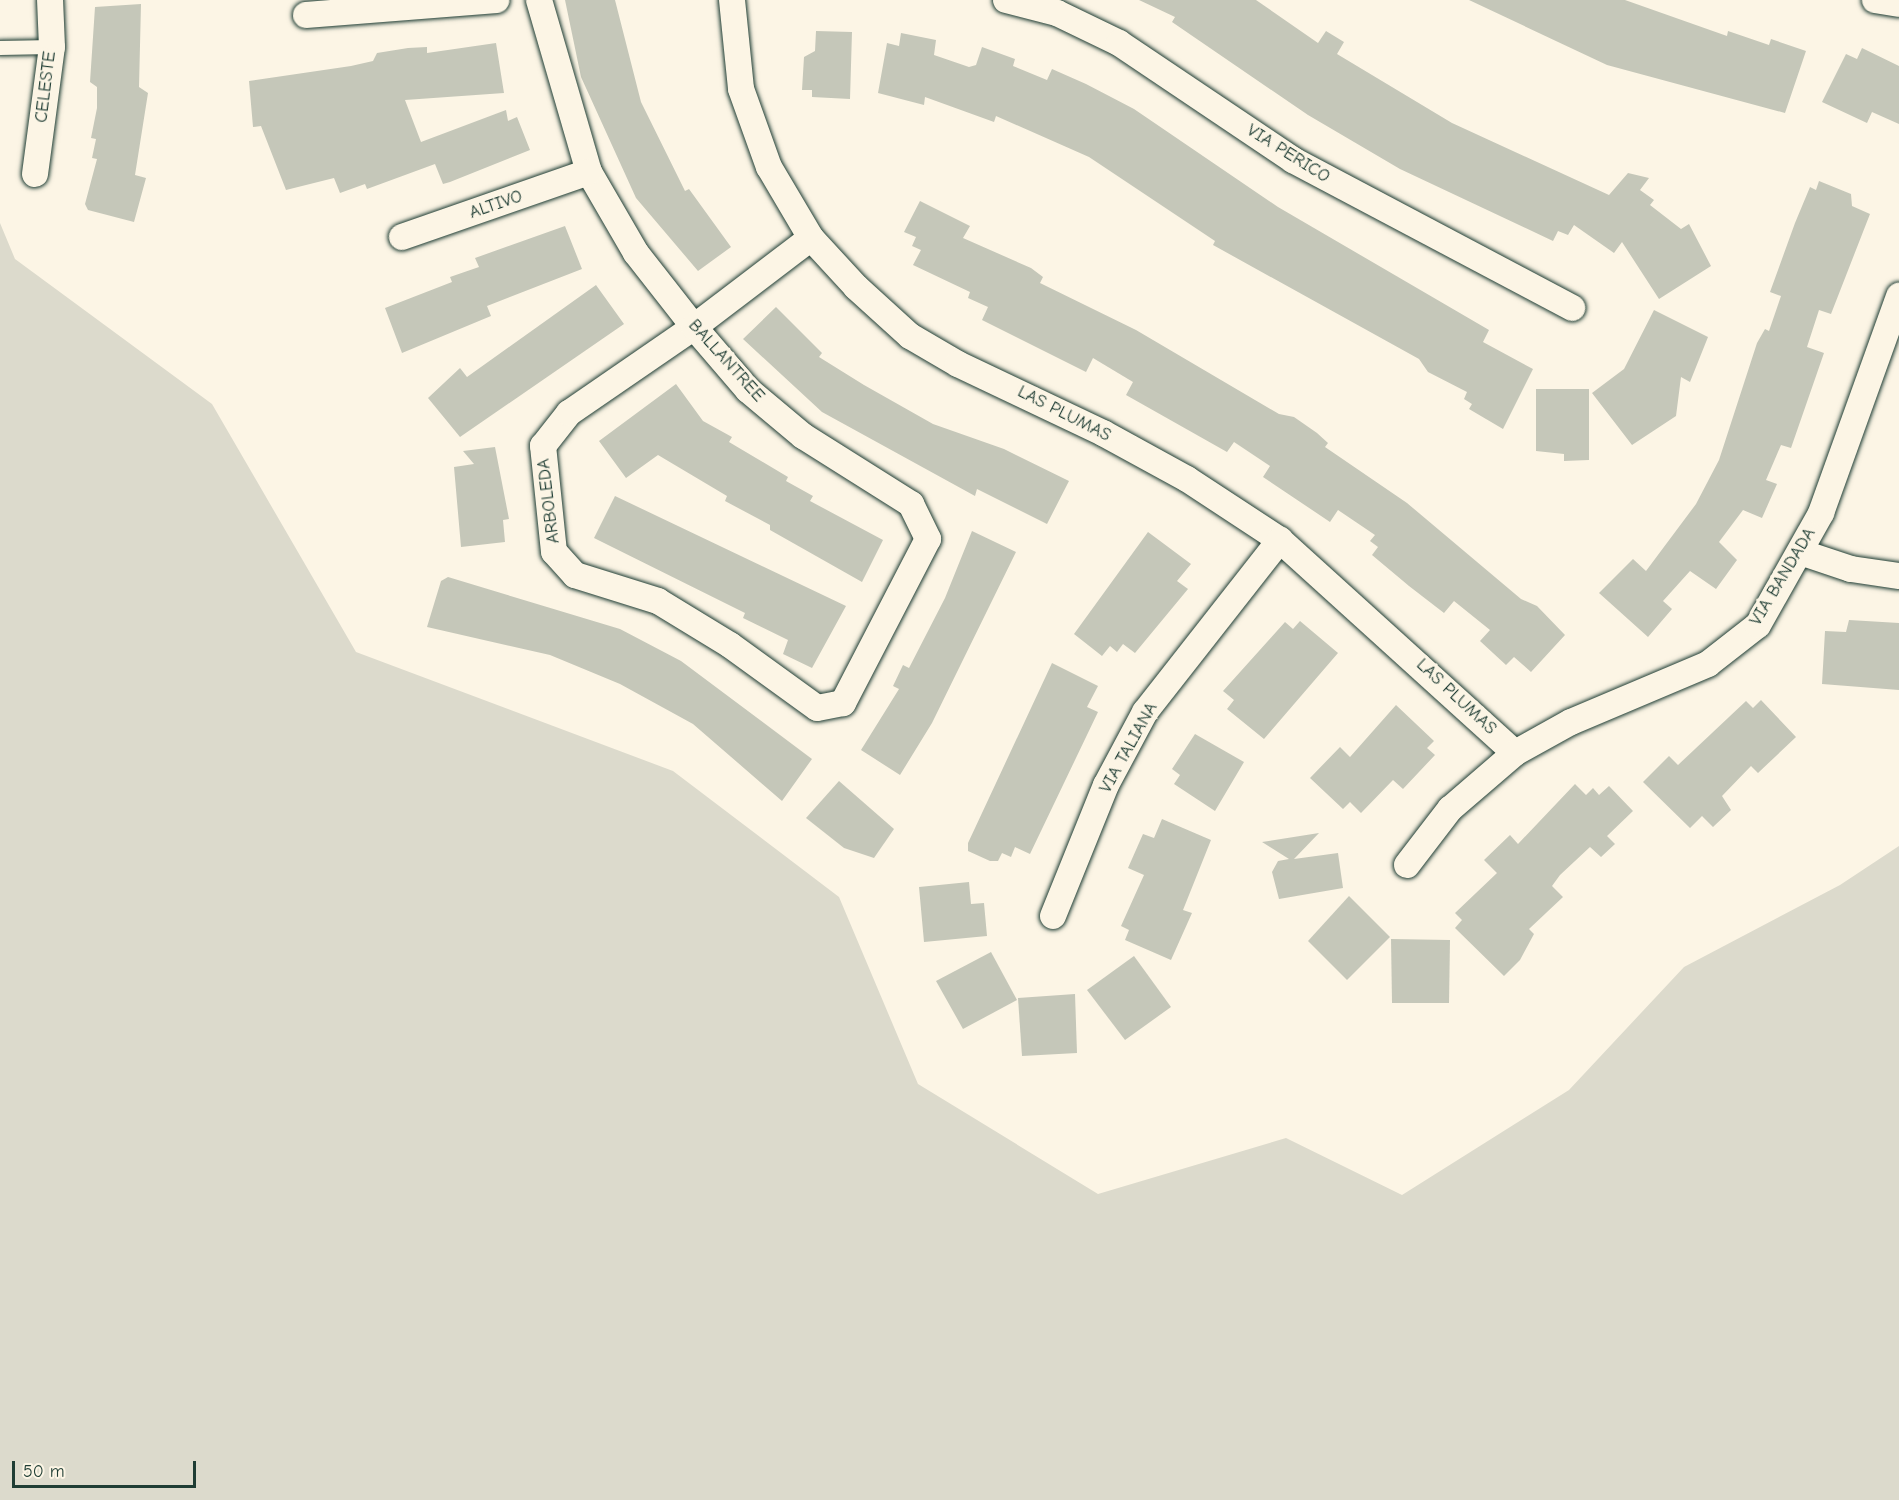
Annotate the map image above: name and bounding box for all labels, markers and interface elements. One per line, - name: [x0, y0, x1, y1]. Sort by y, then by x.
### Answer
- street label: CELESTE: [31, 50, 61, 124]
- street label: VIA PERICO: [1242, 120, 1334, 188]
- street label: ALTIVO: [467, 186, 525, 224]
- street label: BALLANTREE: [683, 315, 769, 407]
- street label: LAS PLUMAS: [1014, 381, 1114, 447]
- street label: ARBOLEDA: [533, 457, 565, 545]
- street label: VIA BANDADA: [1745, 524, 1821, 630]
- street label: LAS PLUMAS: [1411, 654, 1501, 740]
- street label: VIA TALIANA: [1095, 699, 1163, 797]
- scale bar: [15, 1449, 200, 1487]
- text: 50 m: [23, 1461, 65, 1482]

